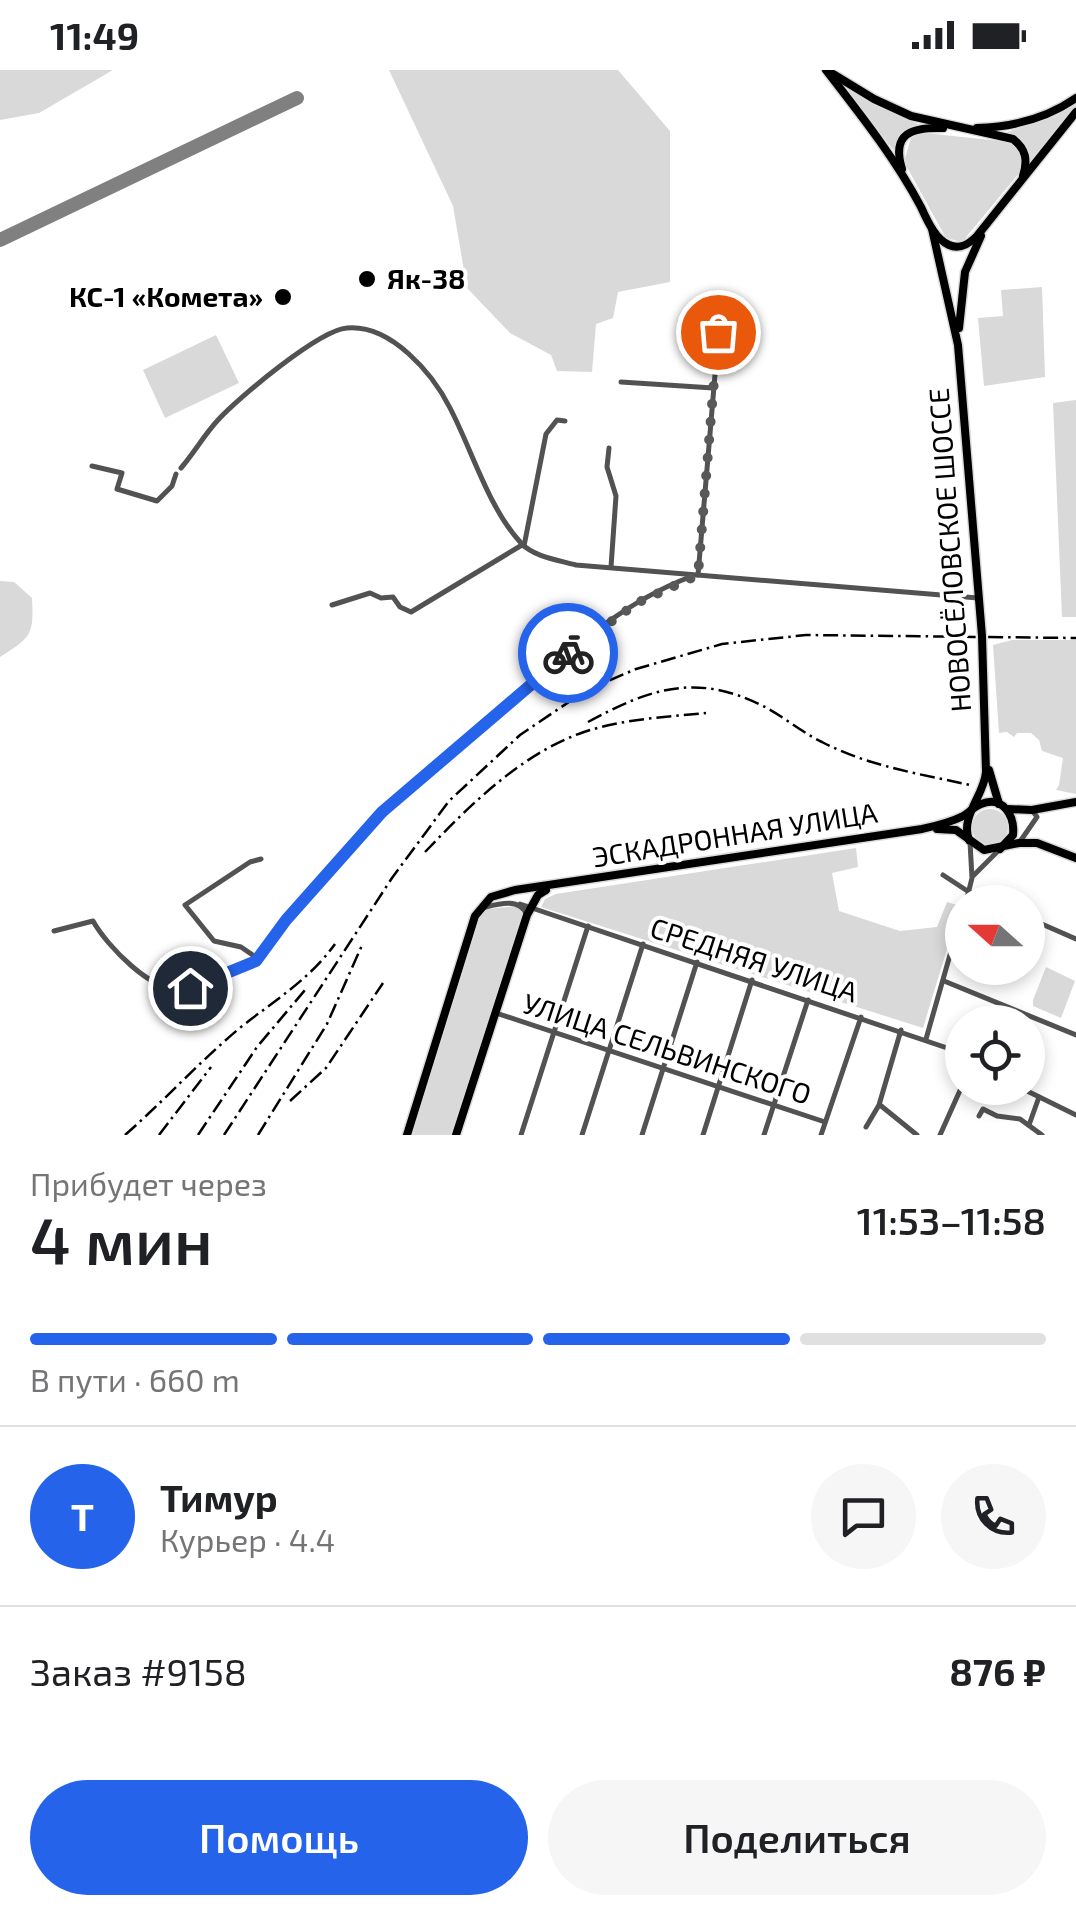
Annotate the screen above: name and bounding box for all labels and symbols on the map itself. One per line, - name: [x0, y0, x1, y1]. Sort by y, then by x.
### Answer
- place label: Як-38: [387, 261, 465, 295]
- marker: Як-38: [356, 268, 378, 290]
- place label: КС-1 «Комета»: [69, 279, 263, 313]
- marker: КС-1 «Комета»: [272, 286, 294, 308]
- pin: [676, 290, 761, 375]
- street label: НОВОСЁЛОВСКОЕ ШОССЕ: [921, 387, 977, 713]
- courier: [518, 603, 618, 703]
- street label: ЭСКАДРОННАЯ УЛИЦА: [590, 795, 880, 873]
- north arrow: [945, 885, 1045, 985]
- street label: СРЕДНЯЯ УЛИЦА: [646, 910, 863, 1009]
- pin: [148, 946, 233, 1031]
- street label: УЛИЦА СЕЛЬВИНСКОГО: [519, 985, 816, 1111]

